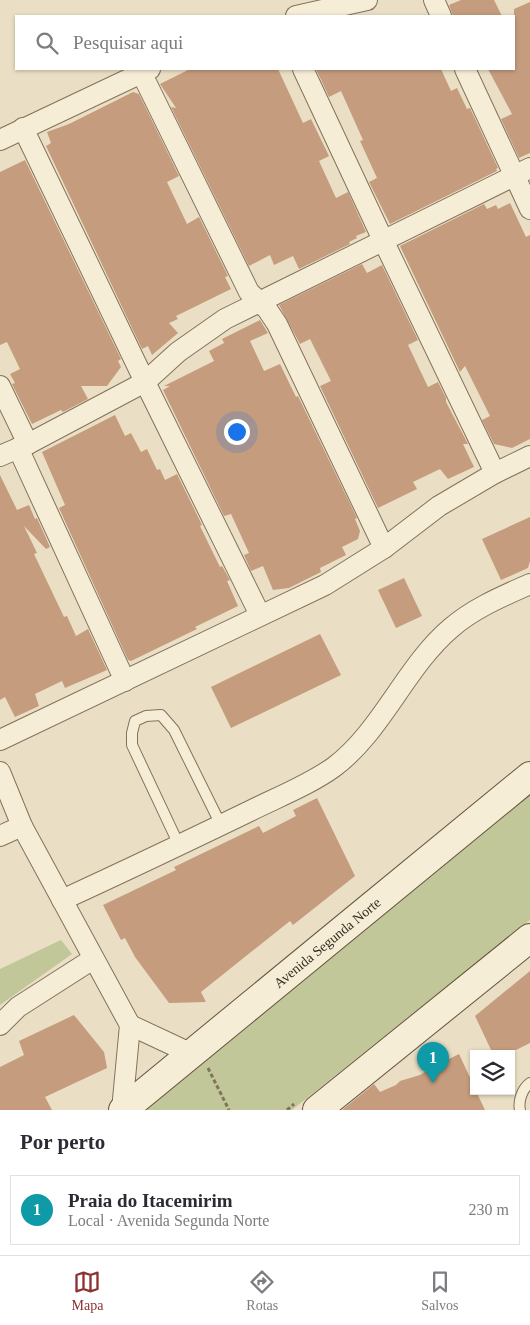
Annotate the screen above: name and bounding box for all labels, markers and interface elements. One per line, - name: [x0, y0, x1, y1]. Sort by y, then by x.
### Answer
- search box: [15, 15, 515, 70]
- icon: search: [33, 29, 61, 57]
- text: Pesquisar aqui: [73, 32, 183, 53]
- your location: [224, 419, 250, 445]
- street label: Avenida Segunda Norte: [271, 895, 384, 991]
- pin: 1: [417, 1042, 449, 1083]
- map controls: [470, 1050, 515, 1095]
- button: layers: [470, 1050, 515, 1095]
- text: Por perto: [20, 1130, 105, 1154]
- text: Praia do Itacemirim: [68, 1190, 233, 1211]
- text: 1: [33, 1201, 41, 1218]
- text: 230 m: [469, 1201, 509, 1218]
- text: Local · Avenida Segunda Norte: [68, 1212, 269, 1229]
- tab: Mapa: [71, 1268, 103, 1314]
- tab: Rotas: [246, 1268, 278, 1314]
- tab: Salvos: [421, 1268, 459, 1314]

